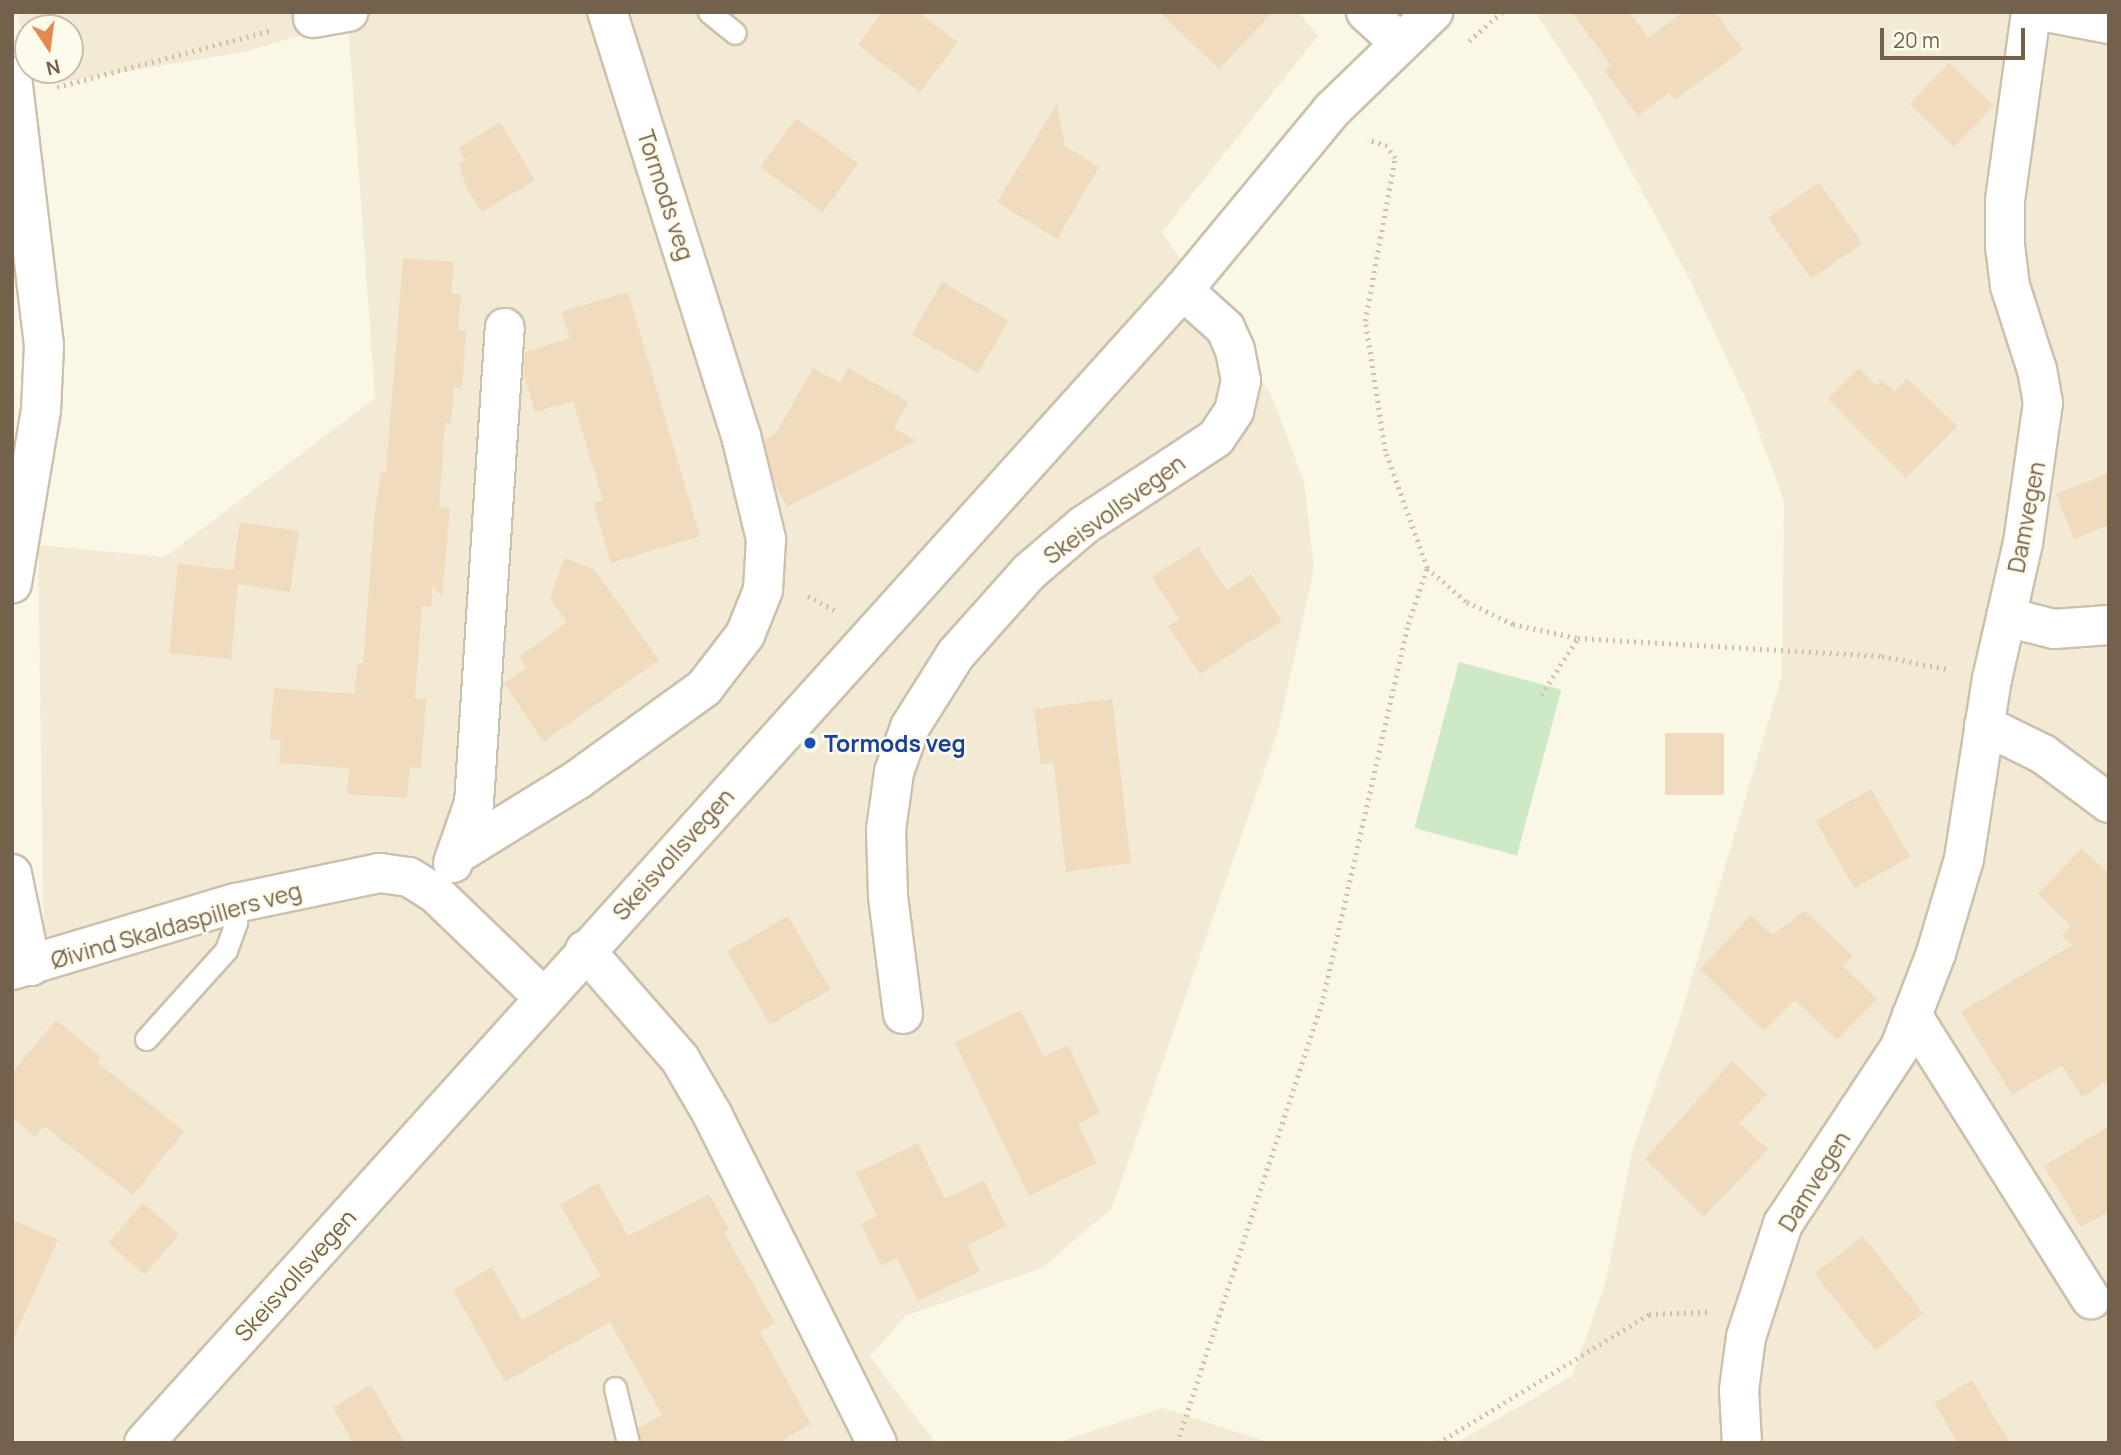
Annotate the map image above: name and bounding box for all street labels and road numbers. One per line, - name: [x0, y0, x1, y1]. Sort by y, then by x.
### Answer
- street label: Tormods veg: [632, 126, 700, 264]
- street label: Skeisvollsvegen: [1038, 448, 1190, 570]
- street label: Damvegen: [2002, 459, 2050, 575]
- street label: Skeisvollsvegen: [607, 782, 739, 926]
- street label: Øivind Skaldaspillers veg: [48, 876, 304, 974]
- street label: Damvegen: [1772, 1126, 1856, 1236]
- street label: Skeisvollsvegen: [229, 1203, 361, 1347]

